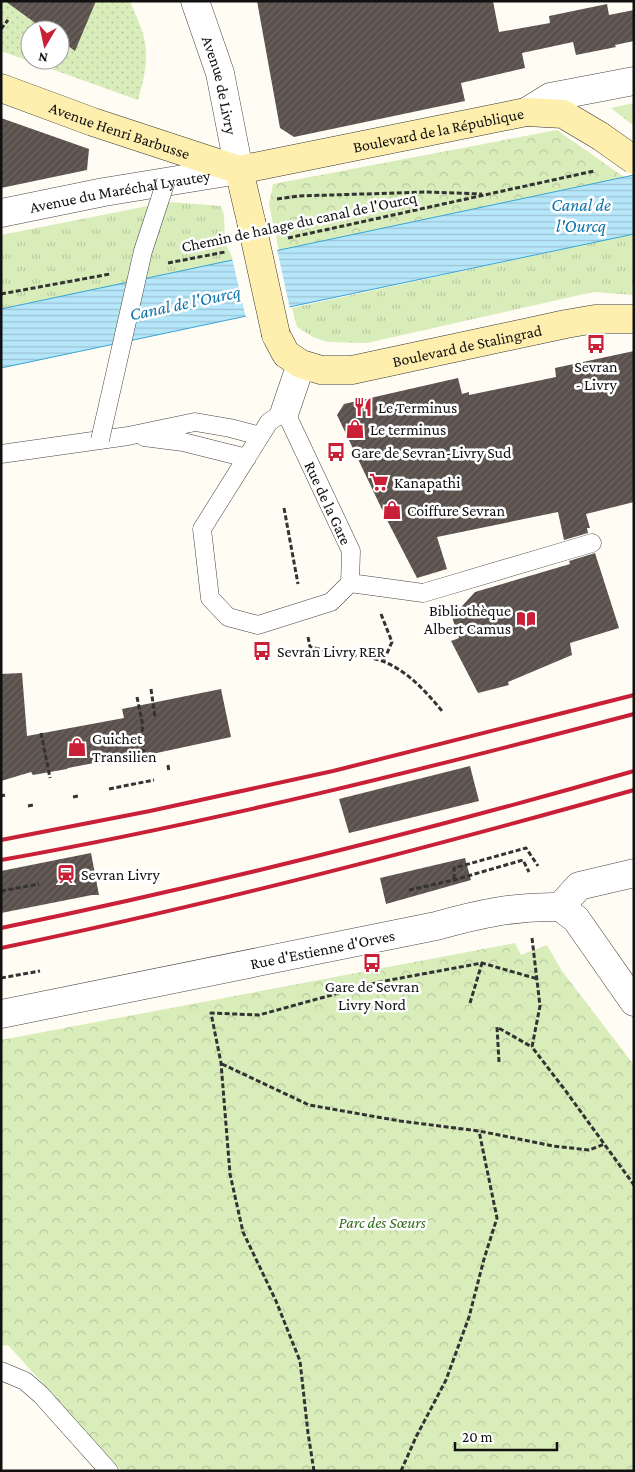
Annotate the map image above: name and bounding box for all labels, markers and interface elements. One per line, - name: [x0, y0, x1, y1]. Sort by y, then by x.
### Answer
- north arrow: [20, 20, 70, 70]
- street label: Avenue de Livry: [199, 34, 240, 137]
- text: N: [37, 49, 49, 66]
- street label: Avenue Henri Barbusse: [47, 98, 192, 162]
- street label: Boulevard de la République: [351, 104, 525, 155]
- street label: Avenue du Maréchal Lyautey: [28, 166, 212, 215]
- street label: Chemin de halage du canal de l'Ourcq: [180, 189, 419, 256]
- water label: Canal de l'Ourcq: [551, 195, 611, 236]
- water label: Canal de l'Ourcq: [128, 281, 242, 325]
- street label: Boulevard de Stalingrad: [391, 321, 544, 370]
- bus stop icon: Sevran - Livry: [585, 333, 607, 355]
- place label: Sevran - Livry: [574, 358, 618, 394]
- restaurant icon: Le Terminus: [352, 396, 374, 418]
- place label: Le Terminus: [378, 399, 457, 416]
- shop icon: Le terminus: [344, 418, 366, 440]
- place label: Le terminus: [370, 421, 446, 438]
- bus stop icon: Gare de Sevran-Livry Sud: [325, 441, 347, 463]
- place label: Gare de Sevran-Livry Sud: [351, 444, 512, 462]
- street label: Rue de la Gare: [301, 459, 355, 547]
- supermarket icon: Kanapathi: [368, 471, 390, 493]
- place label: Kanapathi: [394, 474, 460, 492]
- shop icon: Coiffure Sevran: [381, 499, 403, 521]
- place label: Coiffure Sevran: [407, 502, 505, 519]
- place label: Bibliothèque Albert Camus: [424, 602, 511, 637]
- library icon: Bibliothèque Albert Camus: [515, 608, 537, 630]
- bus stop icon: Sevran Livry RER: [251, 640, 273, 662]
- place label: Sevran Livry RER: [277, 643, 385, 661]
- place label: Guichet Transilien: [92, 730, 157, 765]
- shop icon: Guichet Transilien: [66, 736, 88, 758]
- station icon: Sevran Livry: [55, 863, 77, 885]
- place label: Sevran Livry: [81, 866, 161, 884]
- street label: Rue d'Estienne d'Orves: [249, 926, 396, 972]
- bus stop icon: Gare de Sevran Livry Nord: [361, 952, 383, 974]
- place label: Gare de Sevran Livry Nord: [325, 978, 420, 1014]
- park label: Parc des Sœurs: [338, 1214, 426, 1231]
- scale bar: [455, 1420, 558, 1452]
- text: 20 m: [462, 1429, 493, 1445]

